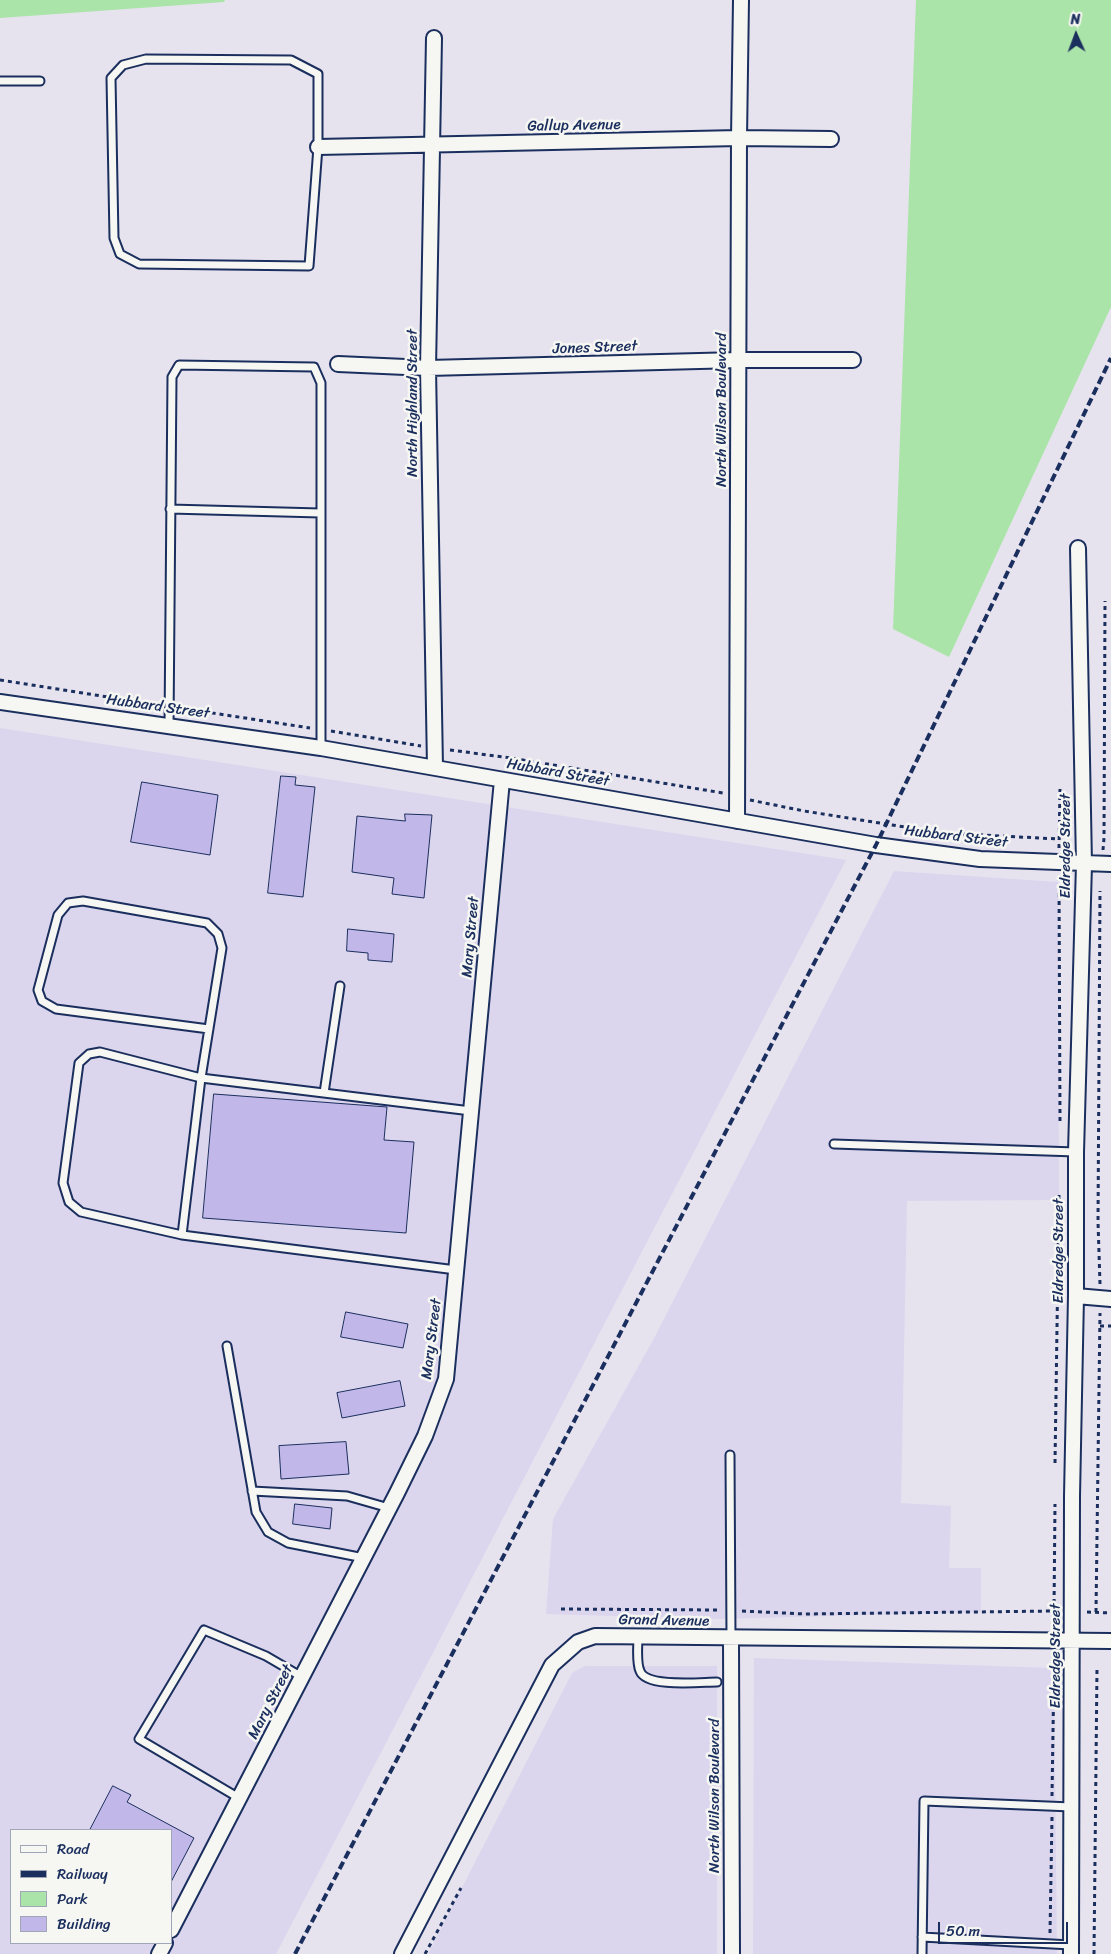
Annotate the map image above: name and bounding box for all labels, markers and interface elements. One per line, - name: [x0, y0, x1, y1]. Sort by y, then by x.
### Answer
- text: N: [1070, 7, 1081, 32]
- north arrow: [1051, 10, 1101, 60]
- street label: Gallup Avenue: [527, 116, 621, 136]
- street label: North Highland Street: [404, 329, 422, 477]
- street label: North Wilson Boulevard: [713, 333, 731, 487]
- street label: Jones Street: [552, 338, 638, 358]
- street label: Hubbard Street: [105, 691, 211, 723]
- street label: Hubbard Street: [505, 755, 611, 791]
- street label: Eldredge Street: [1057, 793, 1075, 899]
- street label: Hubbard Street: [903, 822, 1009, 852]
- street label: Mary Street: [458, 896, 484, 978]
- street label: Eldredge Street: [1050, 1198, 1068, 1304]
- street label: Mary Street: [418, 1298, 446, 1380]
- street label: Eldredge Street: [1047, 1603, 1065, 1709]
- street label: Grand Avenue: [618, 1611, 710, 1631]
- street label: Mary Street: [245, 1662, 297, 1742]
- street label: North Wilson Boulevard: [706, 1719, 724, 1873]
- legend: [10, 1829, 172, 1944]
- text: Road: [57, 1836, 89, 1862]
- text: Railway: [57, 1861, 108, 1887]
- text: Park: [57, 1886, 88, 1912]
- text: Building: [57, 1911, 111, 1937]
- scale bar: [941, 1912, 1071, 1944]
- text: 50 m: [946, 1918, 980, 1944]

